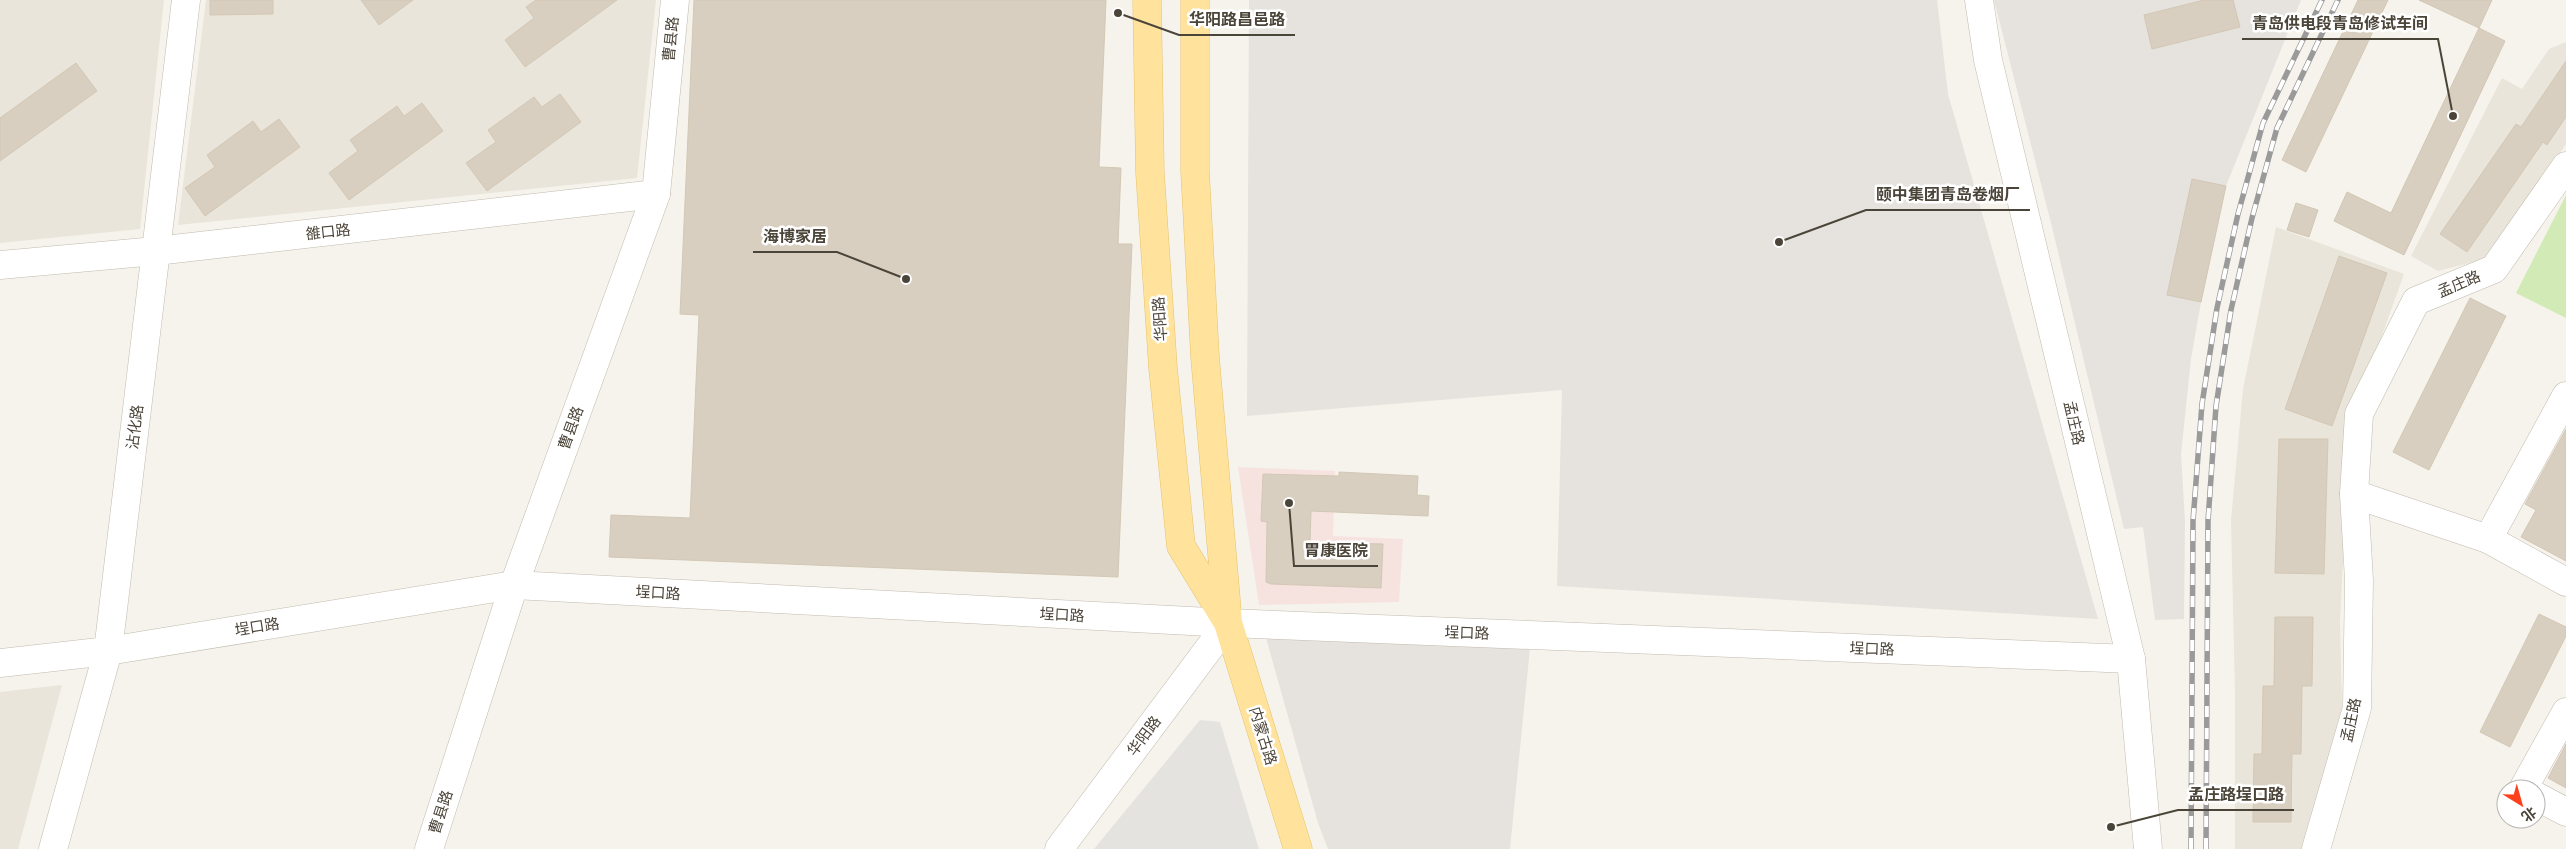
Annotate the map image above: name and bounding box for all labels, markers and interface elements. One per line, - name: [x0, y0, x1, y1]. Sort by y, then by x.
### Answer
- callout: 华阳路昌邑路: [1179, 4, 1295, 35]
- callout: 青岛供电段青岛修试车间: [2242, 8, 2438, 39]
- text: 华阳路昌邑路: [1189, 10, 1285, 30]
- text: 青岛供电段青岛修试车间: [2252, 14, 2428, 34]
- street label: 曹县路: [660, 16, 683, 62]
- callout: 颐中集团青岛卷烟厂: [1866, 179, 2030, 210]
- text: 颐中集团青岛卷烟厂: [1876, 186, 2020, 205]
- street label: 雒口路: [305, 221, 351, 244]
- callout: 海博家居: [753, 221, 837, 252]
- text: 海博家居: [763, 227, 827, 247]
- street label: 孟庄路: [2435, 267, 2484, 302]
- street label: 华阳路: [1149, 296, 1172, 342]
- street label: 孟庄路: [2059, 399, 2088, 447]
- street label: 沾化路: [123, 404, 148, 451]
- street label: 曹县路: [555, 404, 588, 453]
- callout: 胃康医院: [1294, 535, 1378, 566]
- text: 胃康医院: [1304, 542, 1368, 561]
- street label: 埕口路: [635, 583, 681, 604]
- street label: 埕口路: [1039, 605, 1085, 626]
- street label: 埕口路: [233, 615, 281, 640]
- street label: 埕口路: [1444, 623, 1490, 644]
- street label: 埕口路: [1849, 639, 1895, 660]
- street label: 孟庄路: [2338, 696, 2365, 744]
- street label: 内蒙古路: [1245, 705, 1280, 768]
- street label: 华阳路: [1123, 713, 1166, 760]
- callout: 孟庄路埕口路: [2178, 779, 2294, 810]
- north arrow: [2496, 779, 2546, 829]
- text: 孟庄路埕口路: [2188, 786, 2284, 805]
- street label: 曹县路: [425, 788, 457, 836]
- text: 北: [2518, 803, 2539, 825]

